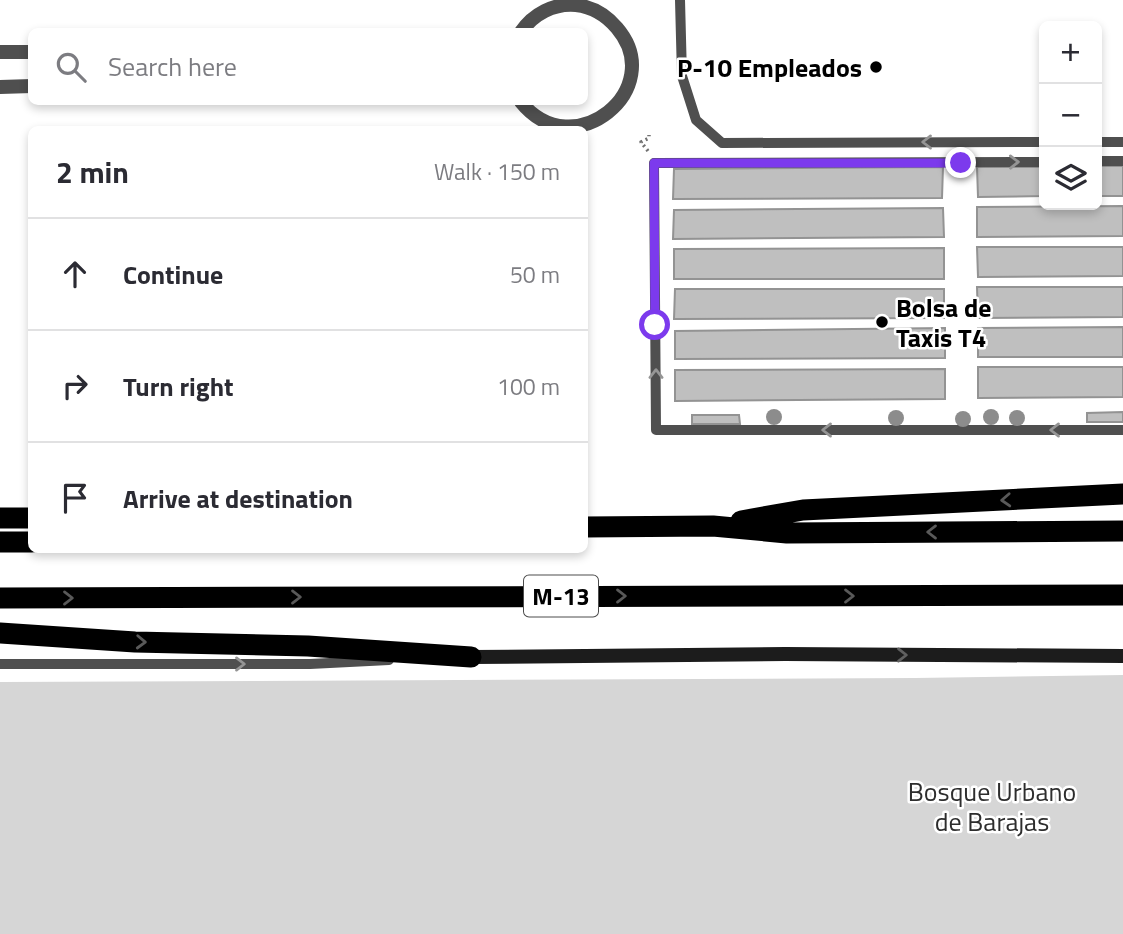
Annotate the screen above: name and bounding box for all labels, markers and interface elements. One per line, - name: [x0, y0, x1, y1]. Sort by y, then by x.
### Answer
- map controls: [1039, 21, 1102, 210]
- button: +: [1039, 21, 1102, 84]
- search box: [28, 28, 588, 105]
- text: Search here: [108, 47, 237, 86]
- icon: search: [52, 48, 90, 86]
- place label: P-10 Empleados: [677, 48, 862, 87]
- marker: P-10 Empleados: [868, 59, 884, 75]
- button: −: [1039, 84, 1102, 147]
- one-way arrow: [921, 134, 932, 150]
- route end: [945, 147, 976, 178]
- button: layers: [1039, 147, 1102, 210]
- text: 2 min: [56, 149, 129, 195]
- text: Walk · 150 m: [434, 154, 560, 189]
- one-way arrow: [1009, 154, 1019, 170]
- icon: ahead: [56, 255, 94, 293]
- text: Continue: [123, 255, 223, 294]
- text: 50 m: [510, 257, 560, 292]
- place label: Bolsa de Taxis T4: [896, 288, 992, 357]
- route start: [639, 309, 670, 340]
- marker: Bolsa de Taxis T4: [874, 314, 890, 330]
- icon: right: [56, 367, 94, 405]
- text: Turn right: [123, 367, 234, 406]
- one-way arrow: [648, 368, 664, 379]
- text: 100 m: [497, 369, 560, 404]
- one-way arrow: [822, 422, 832, 438]
- one-way arrow: [1049, 422, 1060, 438]
- icon: arrive: [56, 479, 94, 517]
- text: Arrive at destination: [123, 479, 353, 518]
- one-way arrow: [1000, 493, 1011, 508]
- one-way arrow: [927, 524, 937, 540]
- road number: M-13: [524, 576, 598, 616]
- one-way arrow: [616, 588, 627, 604]
- one-way arrow: [844, 588, 854, 604]
- one-way arrow: [291, 589, 301, 605]
- one-way arrow: [63, 590, 74, 606]
- one-way arrow: [136, 635, 147, 650]
- one-way arrow: [897, 647, 908, 663]
- one-way arrow: [235, 656, 245, 672]
- park label: Bosque Urbano de Barajas: [908, 772, 1076, 841]

